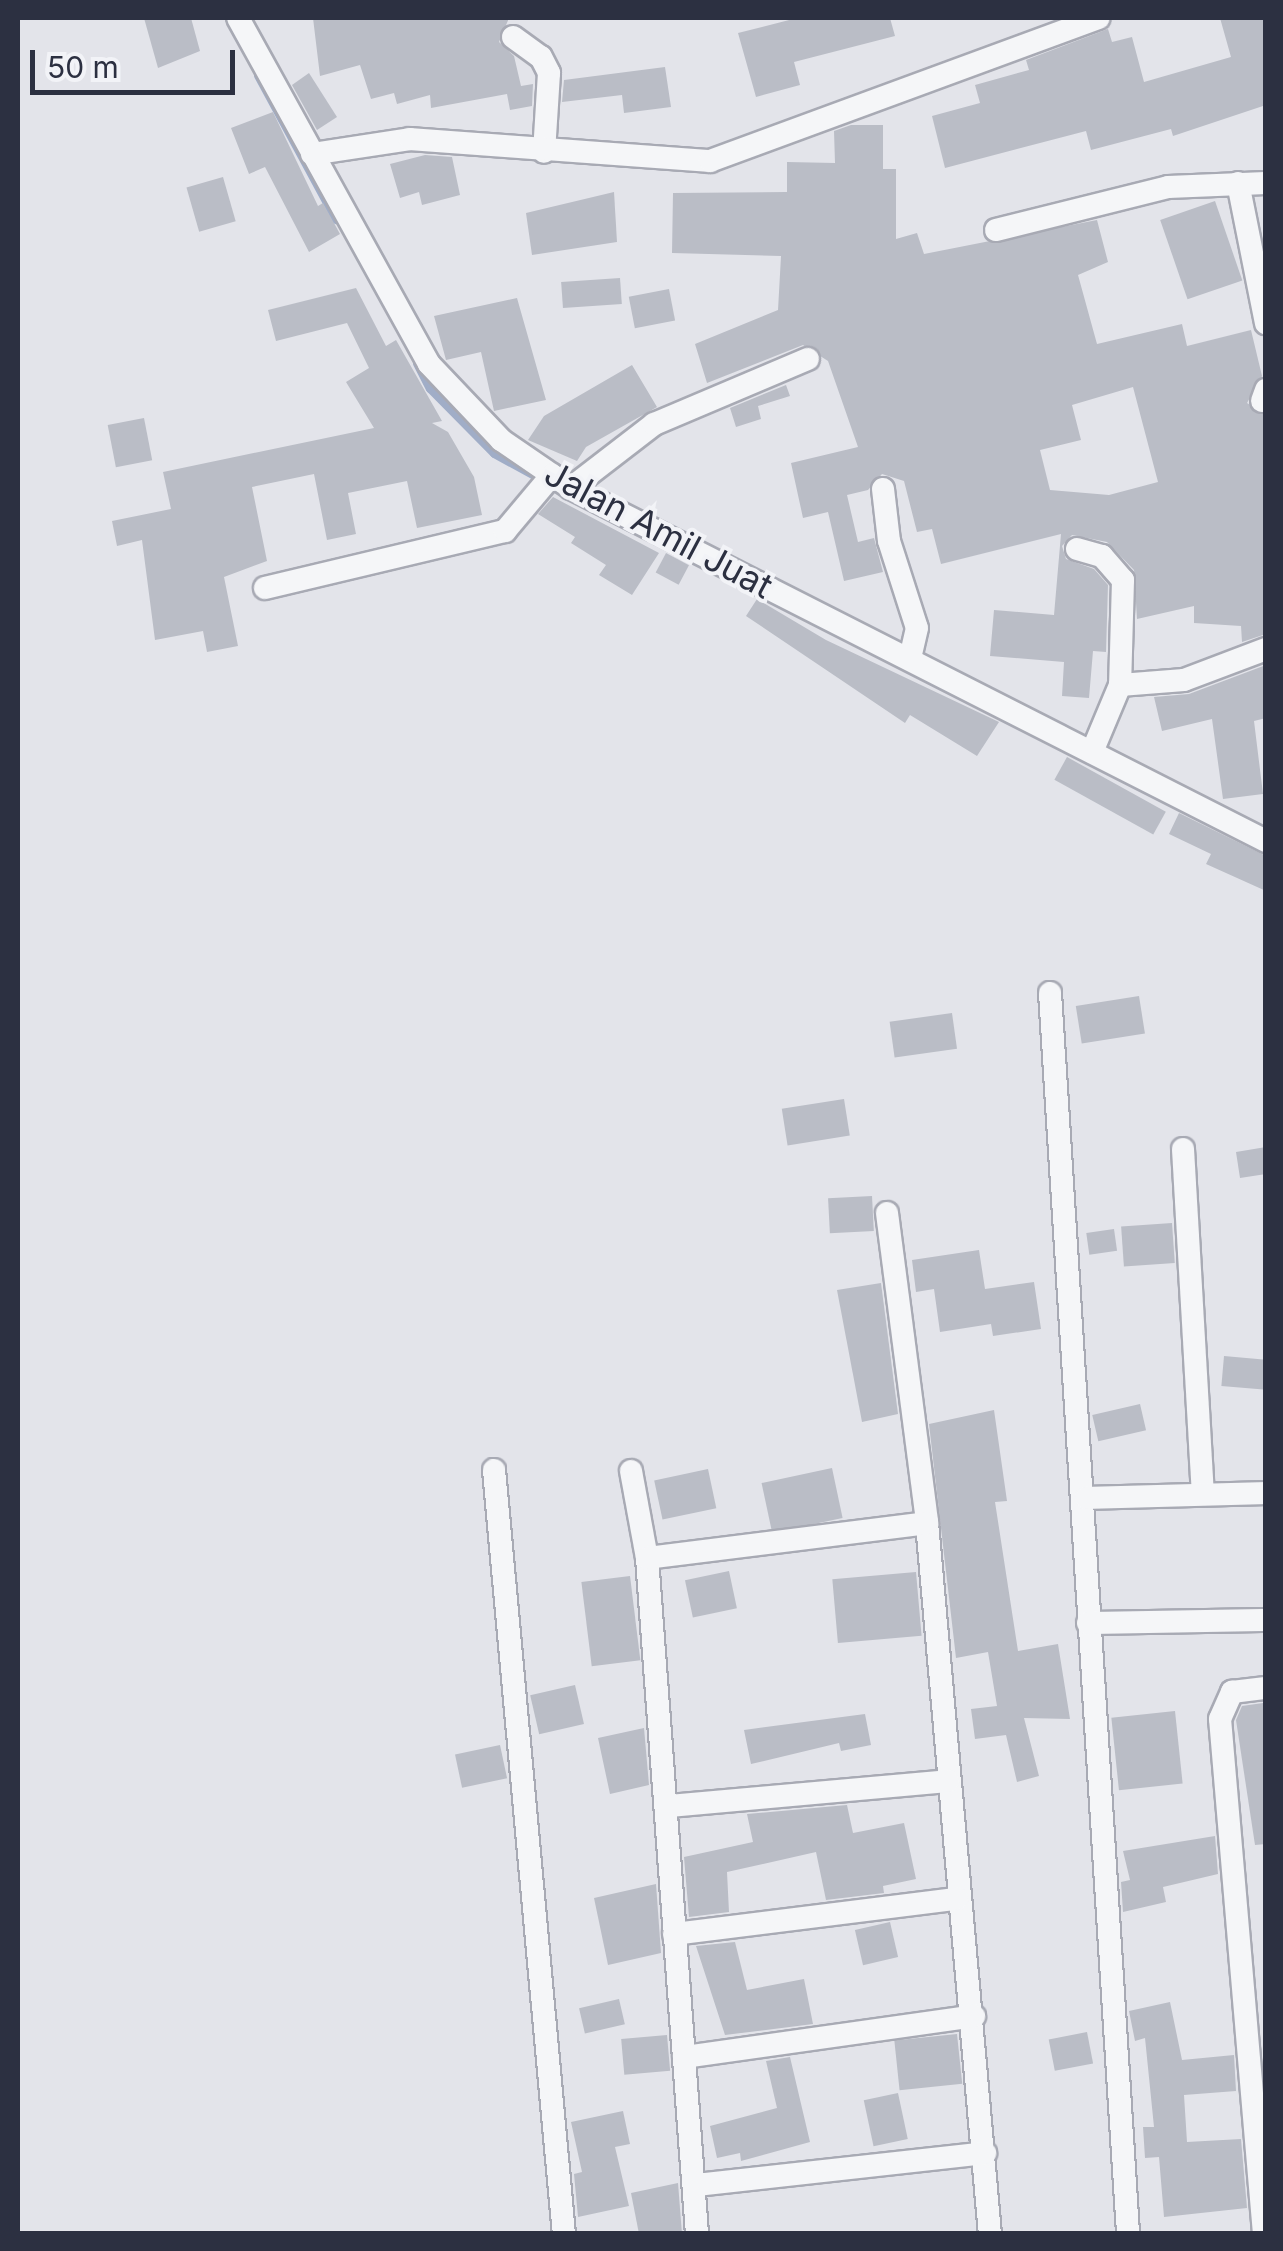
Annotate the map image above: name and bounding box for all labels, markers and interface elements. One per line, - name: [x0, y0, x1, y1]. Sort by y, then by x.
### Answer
- scale bar: [35, 30, 240, 92]
- text: 50 m: [47, 49, 119, 85]
- street label: Jalan Amil Juat: [538, 451, 780, 607]

